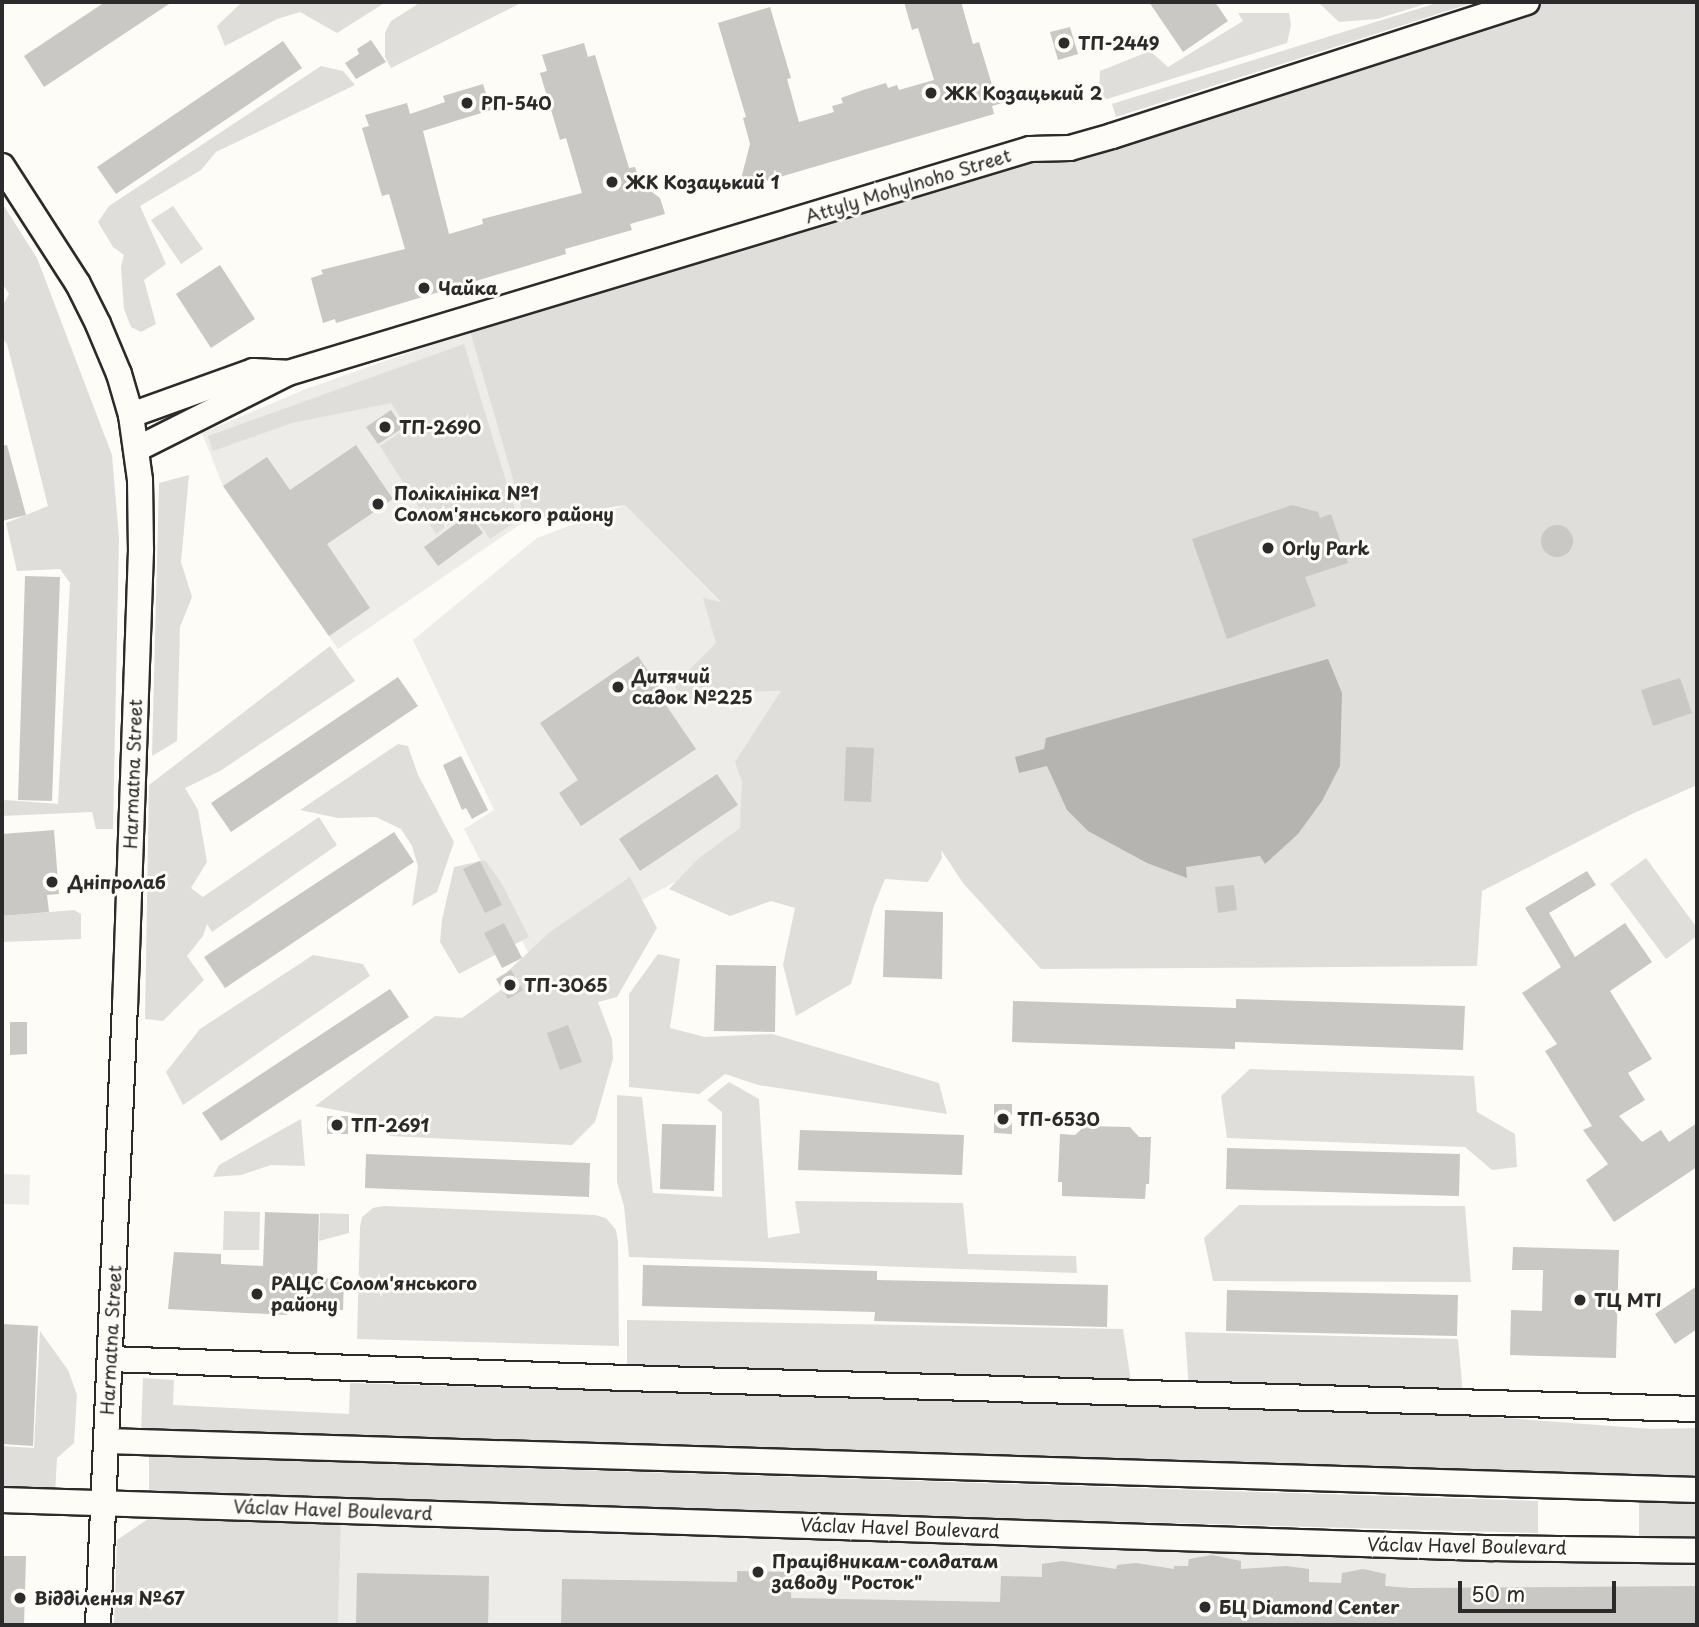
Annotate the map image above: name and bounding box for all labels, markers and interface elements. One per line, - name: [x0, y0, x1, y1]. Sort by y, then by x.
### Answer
- place label: ТП-2449: [1078, 32, 1160, 54]
- marker: ТП-2449: [1056, 35, 1072, 51]
- place label: ЖК Козацький 2: [945, 82, 1103, 104]
- marker: ЖК Козацький 2: [923, 85, 939, 101]
- place label: РП-540: [481, 92, 552, 114]
- marker: РП-540: [459, 95, 475, 111]
- street label: Attyly Mohylnoho Street: [802, 144, 1014, 228]
- place label: ЖК Козацький 1: [626, 171, 780, 193]
- marker: ЖК Козацький 1: [604, 174, 620, 190]
- place label: Чайка: [438, 277, 498, 299]
- marker: Чайка: [416, 280, 432, 296]
- place label: ТП-2690: [399, 416, 481, 438]
- marker: ТП-2690: [377, 419, 393, 435]
- place label: Поліклініка №1 Солом'янського району: [394, 483, 614, 526]
- marker: Поліклініка №1 Солом'янського району: [368, 494, 388, 514]
- place label: Orly Park: [1282, 537, 1371, 559]
- marker: Orly Park: [1260, 540, 1276, 556]
- place label: Дитячий садок №225: [632, 666, 753, 708]
- marker: Дитячий садок №225: [610, 679, 626, 695]
- street label: Harmatna Street: [120, 698, 146, 850]
- place label: Дніпролаб: [68, 871, 166, 893]
- marker: Дніпролаб: [42, 872, 62, 892]
- place label: ТП-3065: [524, 974, 608, 996]
- marker: ТП-3065: [502, 977, 518, 993]
- place label: ТП-6530: [1017, 1108, 1100, 1130]
- marker: ТП-6530: [995, 1111, 1011, 1127]
- place label: ТП-2691: [351, 1114, 429, 1136]
- marker: ТП-2691: [329, 1117, 345, 1133]
- street label: Harmatna Street: [96, 1264, 126, 1416]
- place label: РАЦС Солом'янського району: [271, 1273, 478, 1316]
- marker: РАЦС Солом'янського району: [249, 1286, 265, 1302]
- place label: ТЦ MTI: [1594, 1289, 1662, 1311]
- marker: ТЦ MTI: [1572, 1292, 1588, 1308]
- street label: Václav Havel Boulevard: [232, 1496, 434, 1524]
- street label: Václav Havel Boulevard: [799, 1514, 1001, 1542]
- street label: Václav Havel Boulevard: [1366, 1533, 1568, 1559]
- place label: Працівникам-солдатам заводу "Росток": [772, 1551, 998, 1594]
- marker: Працівникам-солдатам заводу "Росток": [750, 1564, 766, 1580]
- scale bar: [1461, 1568, 1618, 1612]
- text: 50 m: [1471, 1577, 1525, 1609]
- place label: Відділення №67: [34, 1587, 185, 1609]
- marker: Відділення №67: [12, 1590, 28, 1606]
- place label: БЦ Diamond Center: [1219, 1596, 1401, 1618]
- marker: БЦ Diamond Center: [1197, 1599, 1213, 1615]

